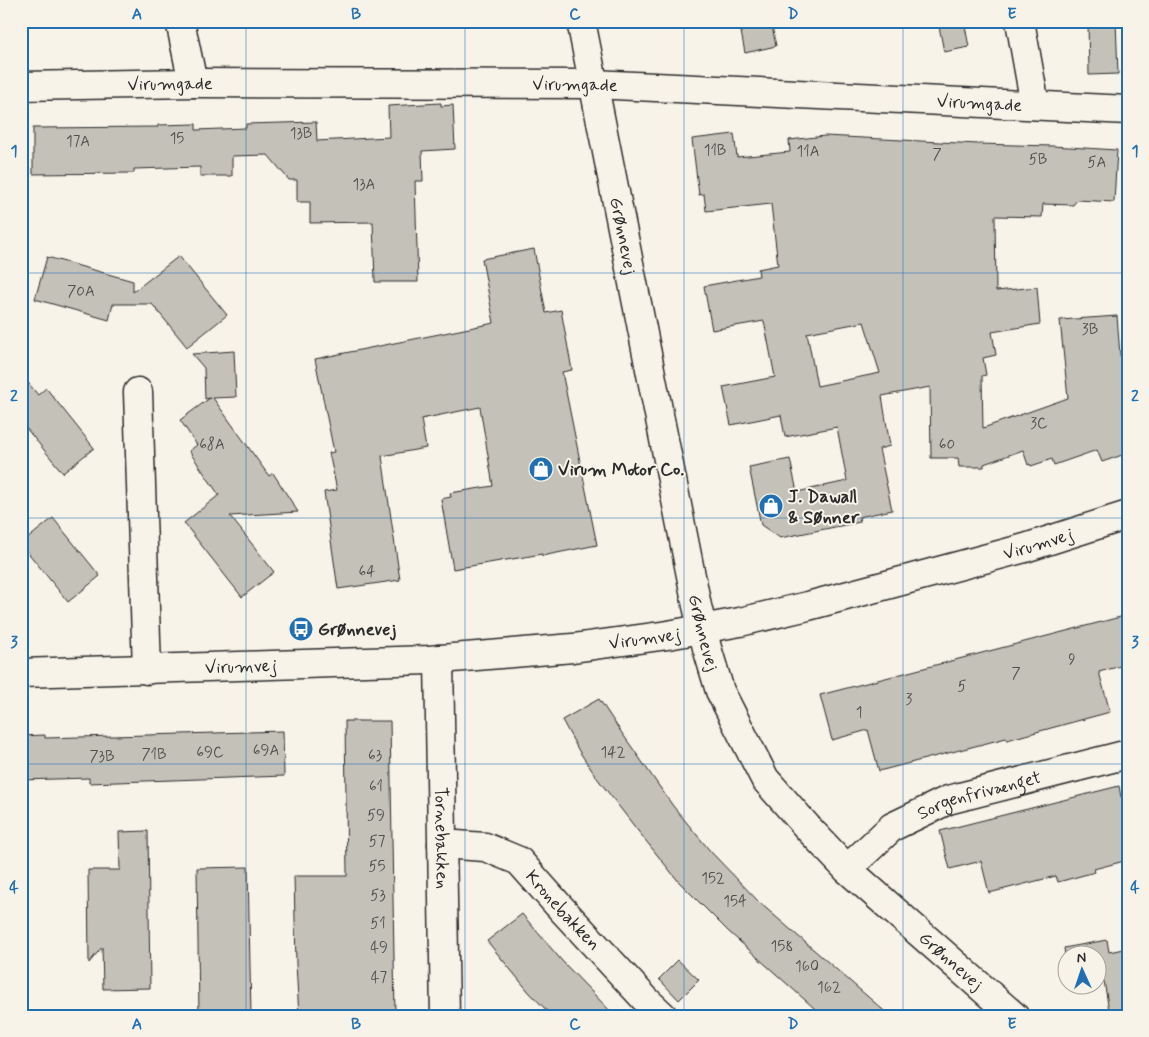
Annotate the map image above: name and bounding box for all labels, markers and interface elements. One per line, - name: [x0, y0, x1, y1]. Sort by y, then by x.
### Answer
- text: A: [132, 4, 142, 25]
- text: B: [351, 4, 361, 25]
- text: C: [569, 4, 581, 25]
- text: D: [787, 4, 799, 25]
- text: E: [1007, 4, 1017, 25]
- street label: Virumgade: [127, 72, 213, 97]
- street label: Virumgade: [532, 73, 618, 98]
- street label: Virumgade: [936, 90, 1023, 118]
- house number: 13B: [290, 124, 312, 144]
- house number: 15: [170, 129, 184, 149]
- house number: 17A: [66, 132, 90, 152]
- text: 1: [10, 141, 18, 162]
- house number: 11B: [704, 141, 726, 161]
- text: 1: [1131, 141, 1139, 162]
- house number: 11A: [797, 142, 819, 162]
- house number: 7: [932, 145, 942, 165]
- house number: 5B: [1029, 150, 1047, 170]
- house number: 5A: [1088, 153, 1106, 173]
- house number: 13A: [353, 175, 375, 195]
- street label: Grønnevej: [603, 195, 642, 277]
- house number: 70A: [67, 282, 95, 302]
- house number: 3B: [1082, 320, 1098, 340]
- text: 2: [10, 386, 18, 407]
- text: 2: [1131, 386, 1139, 407]
- house number: 3C: [1030, 414, 1048, 434]
- house number: 68A: [199, 435, 225, 455]
- house number: 60: [939, 435, 955, 455]
- shop icon: Virum Motor Co.: [528, 456, 554, 482]
- place label: Virum Motor Co.: [558, 458, 684, 482]
- place label: J. Dawall & Sønner: [788, 485, 860, 530]
- shop icon: J. Dawall & Sønner: [758, 493, 784, 519]
- street label: Virumvej: [1001, 522, 1077, 566]
- house number: 64: [359, 562, 375, 582]
- street label: Grønnevej: [682, 592, 724, 674]
- bus stop icon: Grønnevej: [288, 616, 314, 642]
- place label: Grønnevej: [318, 618, 396, 642]
- street label: Virumvej: [607, 622, 683, 656]
- text: 3: [10, 632, 18, 653]
- text: 3: [1131, 632, 1139, 653]
- house number: 9: [1068, 650, 1076, 670]
- street label: Virumvej: [204, 654, 277, 680]
- house number: 7: [1011, 664, 1021, 684]
- house number: 5: [957, 677, 967, 697]
- house number: 3: [906, 690, 913, 710]
- house number: 1: [856, 703, 862, 723]
- house number: 69A: [253, 741, 279, 761]
- house number: 69C: [196, 743, 224, 763]
- house number: 142: [601, 743, 625, 763]
- house number: 71B: [141, 745, 167, 765]
- house number: 63: [368, 746, 382, 766]
- house number: 73B: [90, 747, 114, 767]
- street label: Sorgenfrivænget: [913, 766, 1044, 826]
- house number: 61: [369, 777, 383, 797]
- street label: Tornebakken: [428, 787, 454, 889]
- house number: 59: [367, 806, 385, 826]
- house number: 57: [369, 832, 386, 852]
- house number: 55: [369, 857, 386, 877]
- street label: Kronebakken: [520, 865, 605, 956]
- house number: 152: [701, 869, 725, 889]
- text: 4: [9, 877, 19, 898]
- text: 4: [1130, 877, 1140, 898]
- house number: 53: [370, 886, 386, 906]
- house number: 154: [723, 892, 747, 912]
- house number: 51: [370, 914, 386, 934]
- street label: Grønnevej: [913, 927, 988, 996]
- house number: 158: [771, 937, 793, 957]
- house number: 49: [370, 938, 388, 958]
- north arrow: [1056, 944, 1106, 994]
- text: N: [1076, 949, 1087, 967]
- house number: 160: [795, 957, 819, 977]
- house number: 47: [371, 968, 388, 988]
- house number: 162: [817, 978, 841, 998]
- text: A: [132, 1014, 142, 1035]
- text: B: [351, 1014, 361, 1035]
- text: C: [569, 1014, 581, 1035]
- text: D: [787, 1014, 799, 1035]
- text: E: [1007, 1014, 1017, 1035]

